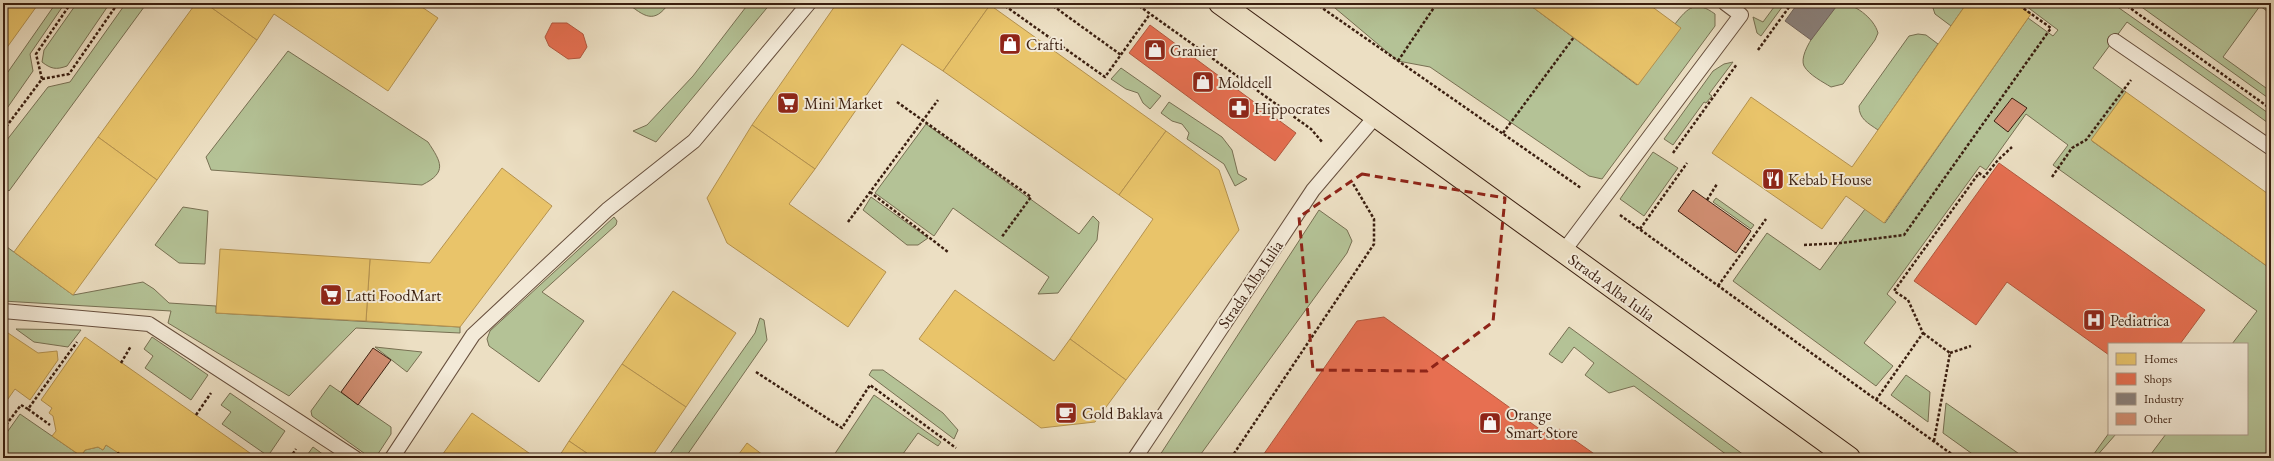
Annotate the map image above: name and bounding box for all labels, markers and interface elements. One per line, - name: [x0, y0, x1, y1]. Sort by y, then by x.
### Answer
- shop icon: Crafti: [997, 31, 1023, 57]
- place label: Crafti: [1026, 34, 1063, 55]
- shop icon: Granier: [1142, 37, 1168, 63]
- place label: Granier: [1170, 40, 1218, 61]
- shop icon: Moldcell: [1190, 69, 1216, 95]
- place label: Moldcell: [1218, 72, 1272, 93]
- supermarket icon: Mini Market: [775, 90, 801, 116]
- place label: Mini Market: [804, 93, 883, 114]
- pharmacy icon: Hippocrates: [1226, 95, 1252, 121]
- place label: Hippocrates: [1254, 98, 1330, 119]
- restaurant icon: Kebab House: [1760, 166, 1786, 192]
- place label: Kebab House: [1788, 169, 1872, 190]
- street label: Strada Alba Iulia: [1213, 235, 1288, 333]
- street label: Strada Alba Iulia: [1564, 249, 1660, 326]
- supermarket icon: Latti FoodMart: [318, 282, 344, 308]
- place label: Latti FoodMart: [346, 285, 441, 306]
- hospital icon: Pediatrica: [2081, 307, 2107, 333]
- place label: Pediatrica: [2110, 310, 2170, 331]
- legend: [2108, 343, 2248, 435]
- text: Homes: [2144, 351, 2178, 367]
- text: Shops: [2144, 371, 2172, 387]
- text: Industry: [2144, 391, 2184, 407]
- cafe icon: Gold Baklava: [1053, 400, 1079, 426]
- place label: Gold Baklava: [1082, 403, 1163, 424]
- place label: Orange Smart Store: [1506, 404, 1578, 443]
- shop icon: Orange Smart Store: [1477, 410, 1503, 436]
- text: Other: [2144, 411, 2172, 427]

